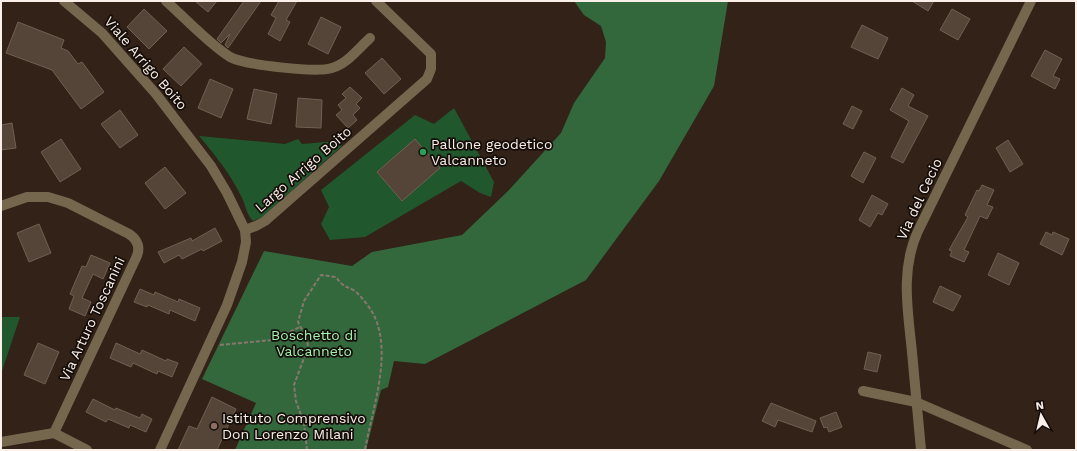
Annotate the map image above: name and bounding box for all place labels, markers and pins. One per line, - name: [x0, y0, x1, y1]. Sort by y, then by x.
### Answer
- place label: Pallone geodetico Valcanneto: [431, 136, 552, 168]
- marker: Pallone geodetico Valcanneto: [418, 147, 428, 157]
- place label: Istituto Comprensivo Don Lorenzo Milani: [222, 410, 366, 442]
- marker: Istituto Comprensivo Don Lorenzo Milani: [209, 421, 219, 431]

